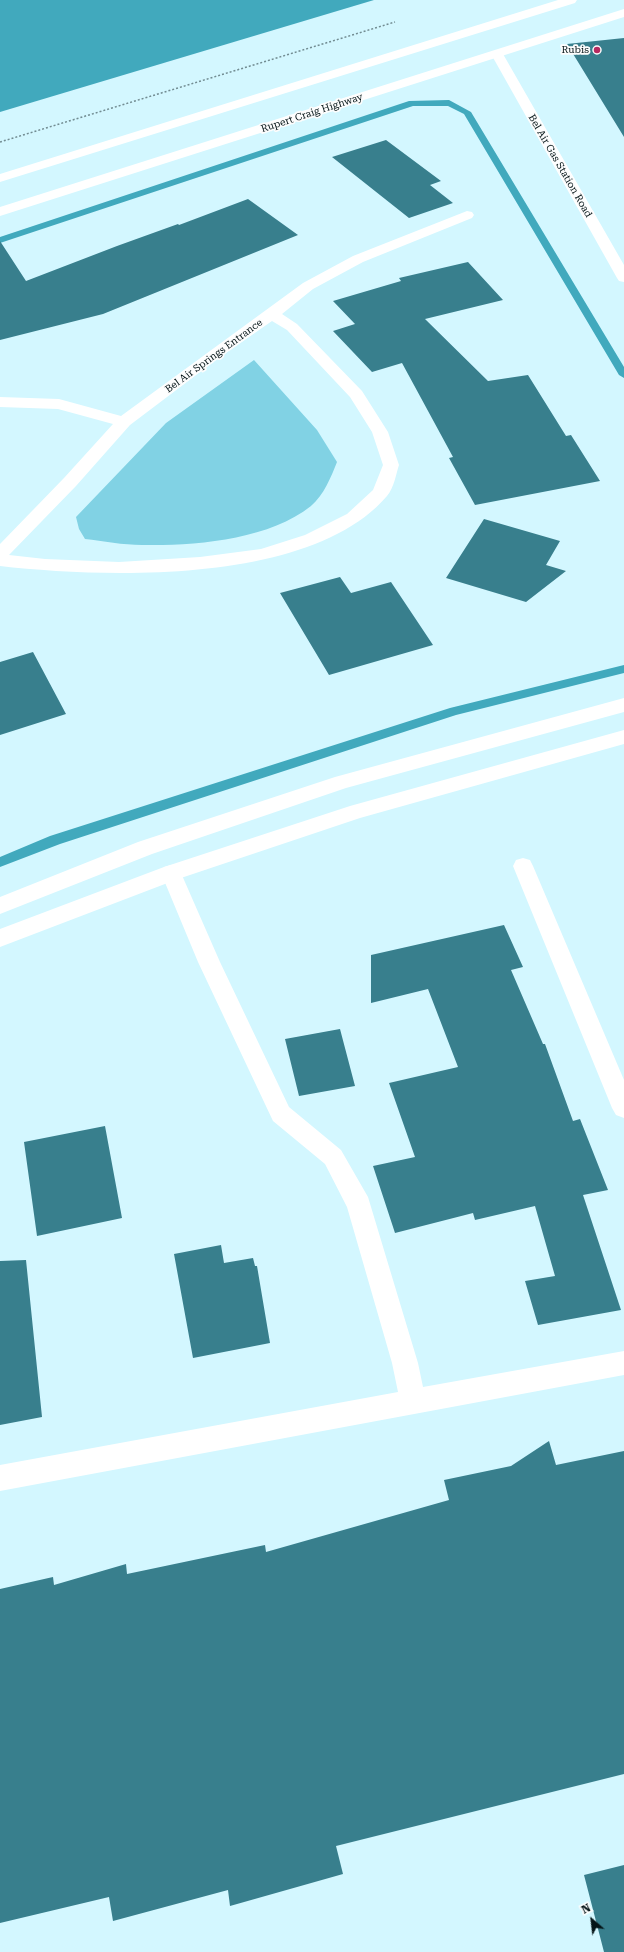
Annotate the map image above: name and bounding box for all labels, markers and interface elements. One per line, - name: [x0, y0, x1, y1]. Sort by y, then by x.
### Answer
- place label: Rubis: [562, 44, 589, 56]
- marker: Rubis: [592, 45, 602, 55]
- street label: Rupert Craig Highway: [260, 91, 364, 135]
- street label: Bel Air Gas Station Road: [526, 112, 594, 220]
- street label: Bel Air Springs Entrance: [163, 317, 265, 395]
- north arrow: [572, 1900, 612, 1940]
- text: N: [579, 1901, 593, 1917]

